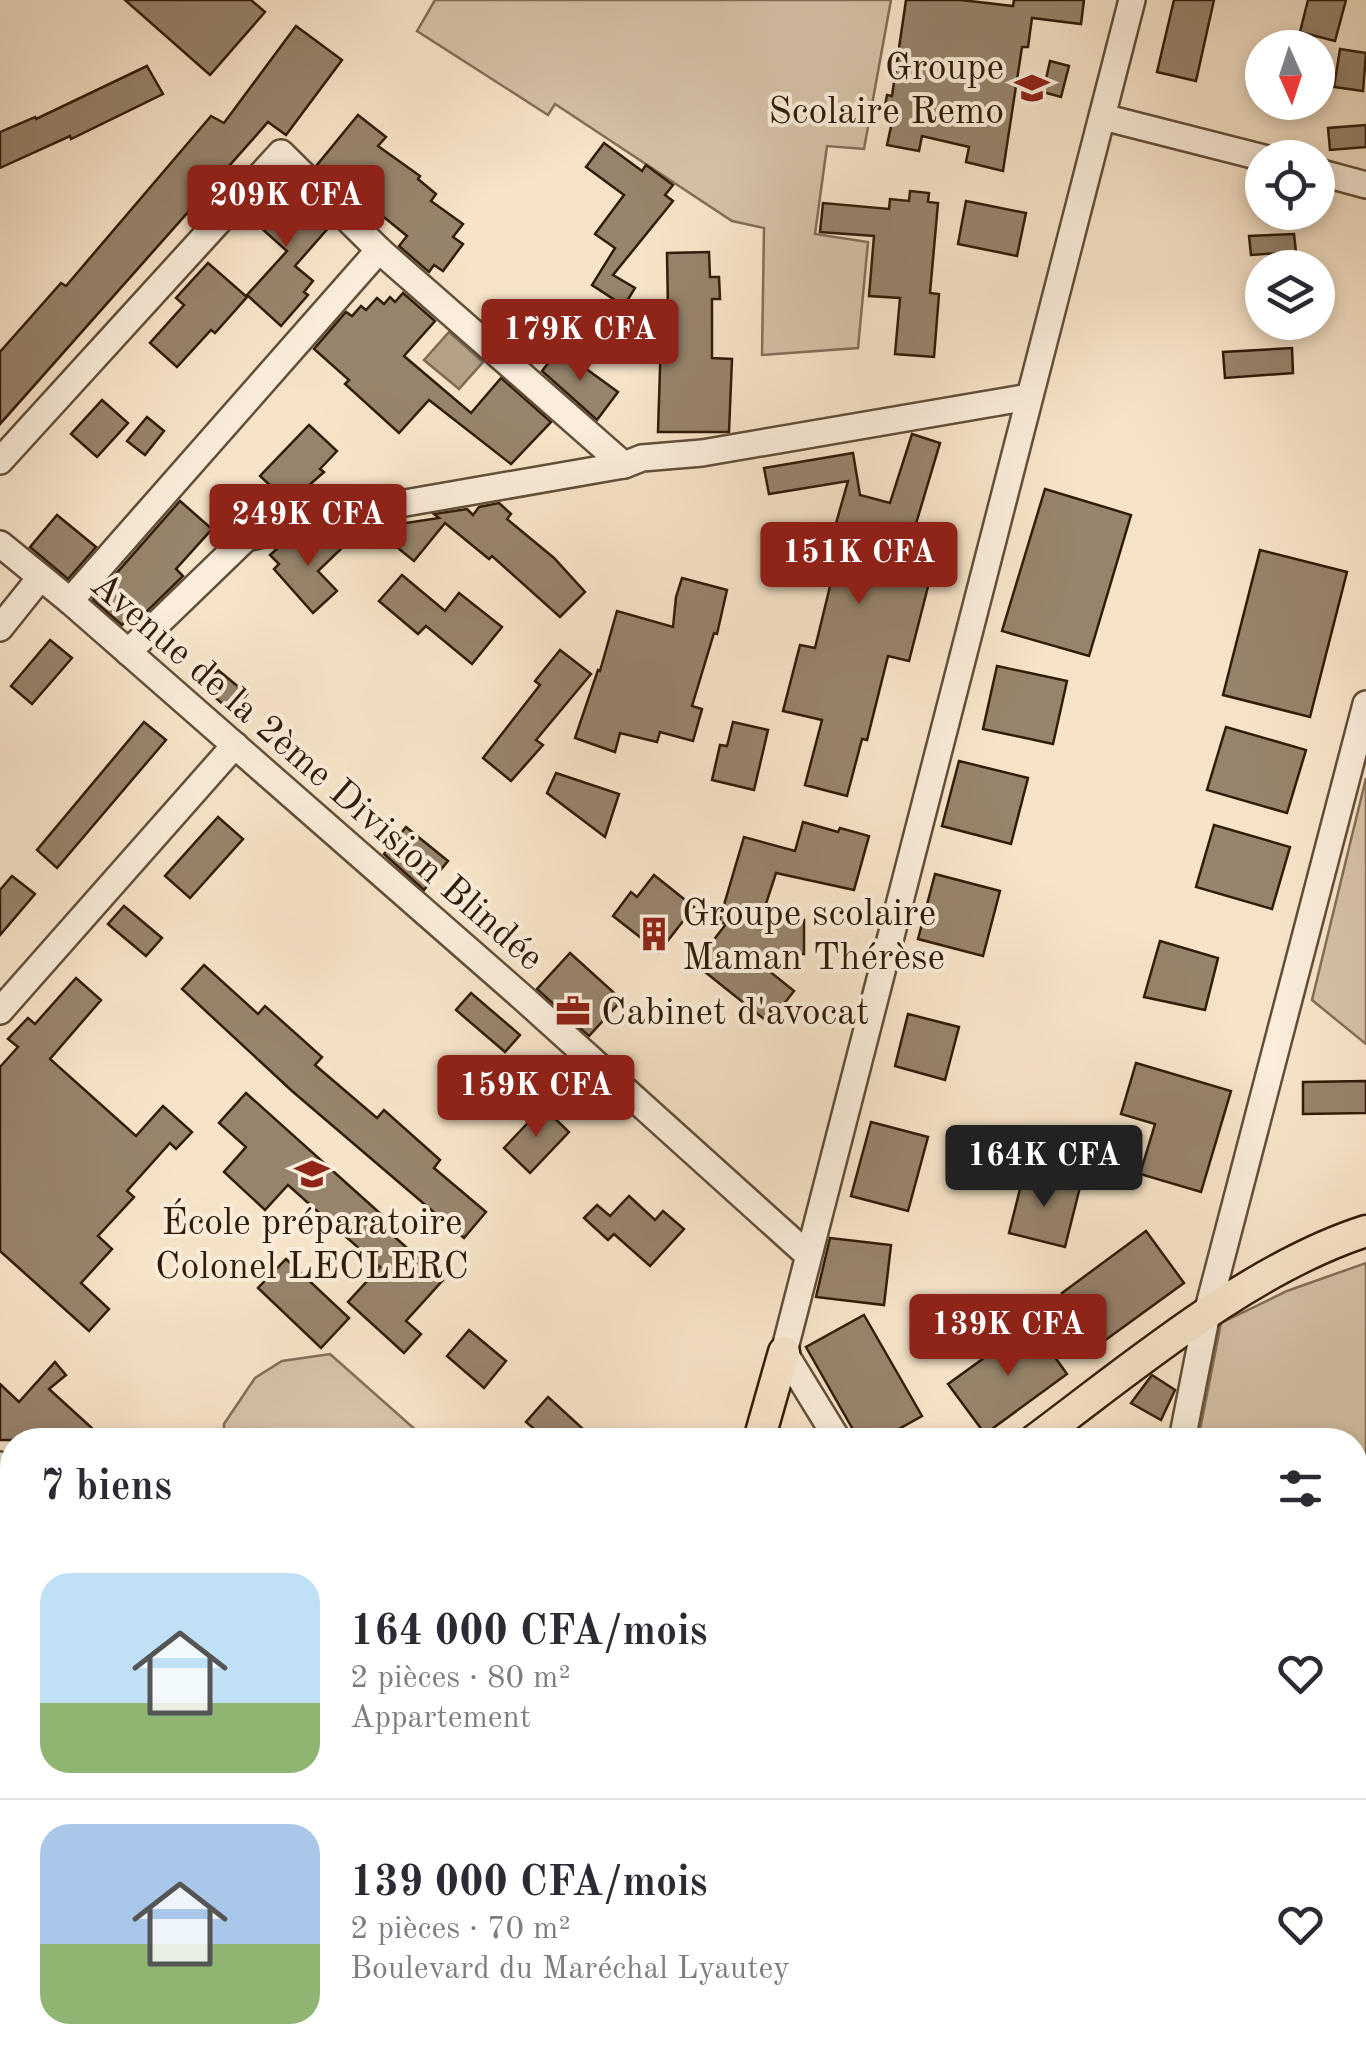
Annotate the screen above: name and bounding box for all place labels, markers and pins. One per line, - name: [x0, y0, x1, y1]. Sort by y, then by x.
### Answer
- place label: Groupe Scolaire Remo: [768, 50, 1004, 132]
- school or university icon: Groupe Scolaire Remo: [1013, 69, 1051, 107]
- pin: 209K CFA: [183, 165, 389, 250]
- pin: 179K CFA: [477, 299, 683, 384]
- pin: 249K CFA: [205, 484, 411, 569]
- pin: 151K CFA: [756, 522, 962, 607]
- place label: Groupe scolaire Maman Thérèse: [682, 896, 945, 978]
- building icon: Groupe scolaire Maman Thérèse: [635, 915, 673, 953]
- office icon: Cabinet d'avocat: [554, 992, 592, 1030]
- place label: Cabinet d'avocat: [601, 995, 869, 1033]
- pin: 159K CFA: [433, 1055, 639, 1140]
- pin: 164K CFA: [941, 1125, 1147, 1210]
- school or university icon: École préparatoire Colonel LECLERC: [293, 1155, 331, 1193]
- place label: École préparatoire Colonel LECLERC: [155, 1198, 469, 1287]
- pin: 139K CFA: [905, 1294, 1111, 1379]

